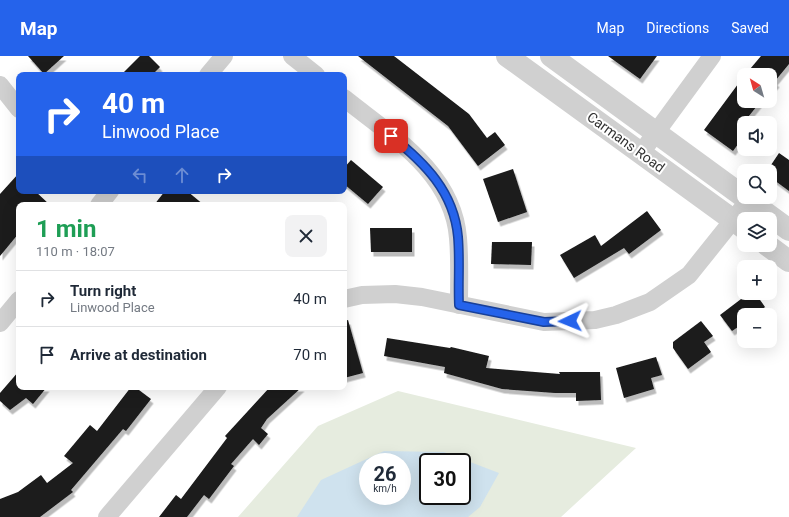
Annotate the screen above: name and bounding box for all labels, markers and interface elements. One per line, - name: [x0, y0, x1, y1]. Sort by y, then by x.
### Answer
- text: Map: [20, 17, 58, 40]
- text: Map: [597, 20, 624, 36]
- text: Directions: [646, 20, 709, 36]
- text: Saved: [731, 20, 769, 36]
- north arrow: [737, 68, 777, 108]
- map controls: [737, 68, 777, 348]
- text: 40 m: [102, 87, 165, 120]
- icon: right: [36, 88, 88, 140]
- street label: Carmans Road: [584, 109, 668, 175]
- button: sound: [737, 116, 777, 156]
- pin: [374, 119, 408, 153]
- text: Linwood Place: [102, 121, 219, 142]
- icon: arrive: [380, 125, 402, 147]
- icon: left: [129, 164, 151, 186]
- icon: ahead: [171, 164, 193, 186]
- icon: right: [213, 164, 235, 186]
- button: search: [737, 164, 777, 204]
- button: layers: [737, 212, 777, 252]
- text: 1 min: [36, 215, 96, 243]
- button: close: [285, 215, 327, 257]
- text: 110 m · 18:07: [36, 244, 115, 259]
- button: +: [737, 260, 777, 300]
- text: Turn right: [70, 282, 136, 300]
- icon: right: [36, 288, 58, 310]
- text: 40 m: [293, 290, 327, 308]
- text: Linwood Place: [70, 300, 155, 315]
- position arrow: [549, 300, 591, 342]
- button: −: [737, 308, 777, 348]
- icon: arrive: [36, 344, 58, 366]
- text: Arrive at destination: [70, 346, 207, 364]
- text: 70 m: [293, 346, 327, 364]
- speed limit sign: 30: [419, 453, 471, 505]
- text: 26: [374, 462, 396, 486]
- text: km/h: [373, 483, 397, 494]

